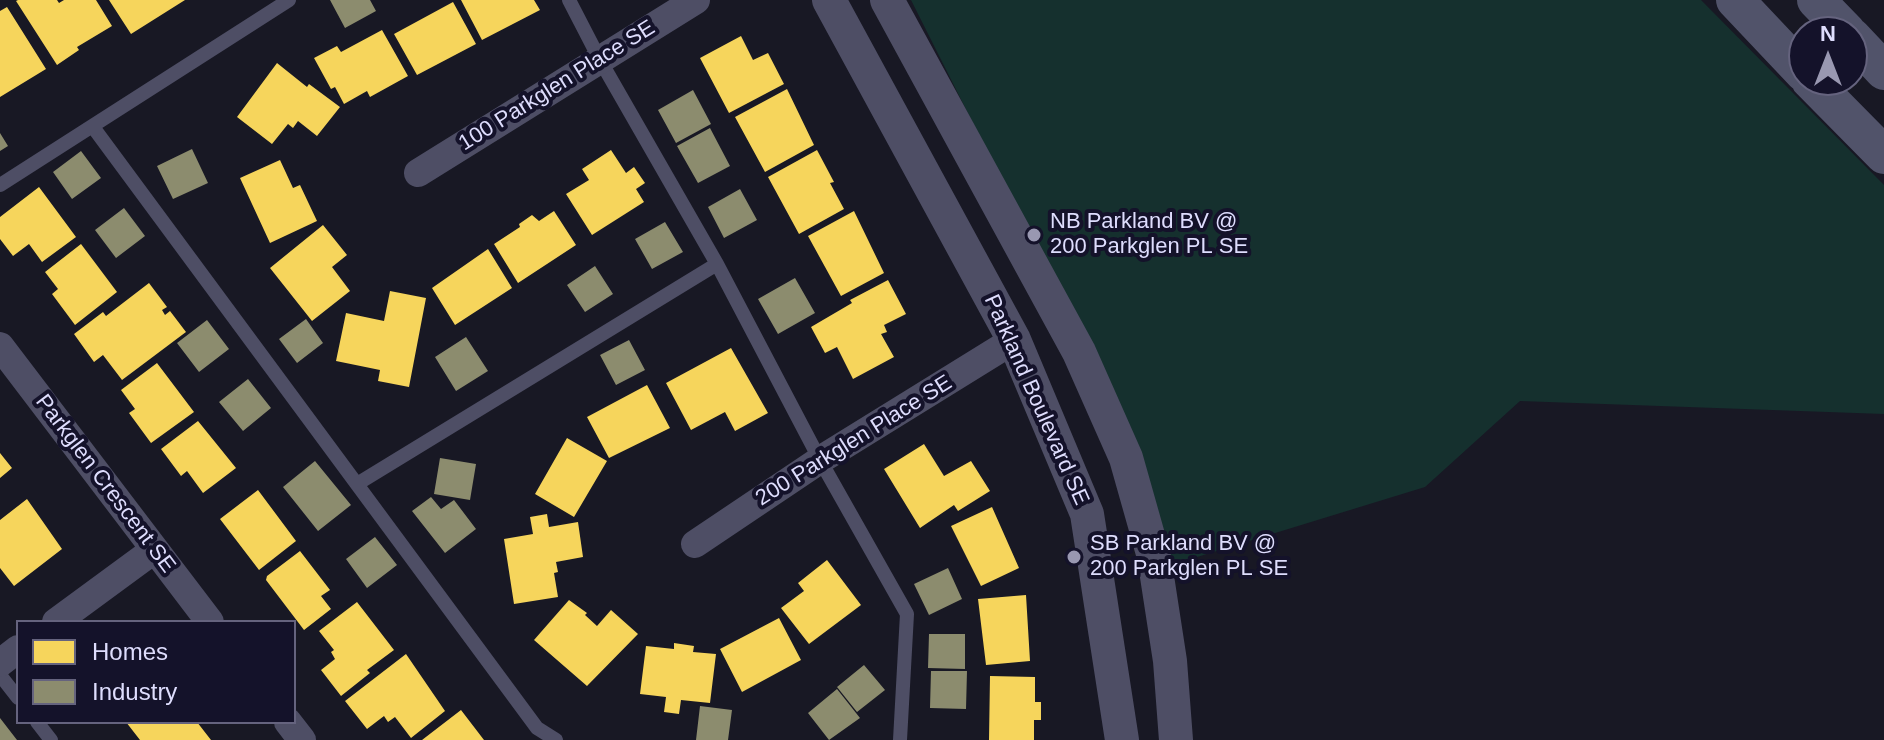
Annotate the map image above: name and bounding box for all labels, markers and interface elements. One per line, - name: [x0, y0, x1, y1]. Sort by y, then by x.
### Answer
- street label: 100 Parkglen Place SE: [454, 15, 660, 157]
- north arrow: [1788, 16, 1868, 96]
- text: N: [1820, 21, 1836, 46]
- place label: NB Parkland BV @ 200 Parkglen PL SE: [1050, 209, 1248, 260]
- marker: NB Parkland BV @ 200 Parkglen PL SE: [1025, 226, 1043, 244]
- street label: Parkland Boulevard SE: [978, 291, 1094, 509]
- street label: 200 Parkglen Place SE: [751, 370, 957, 512]
- street label: Parkglen Crescent SE: [29, 390, 181, 578]
- place label: SB Parkland BV @ 200 Parkglen PL SE: [1090, 531, 1288, 582]
- marker: SB Parkland BV @ 200 Parkglen PL SE: [1065, 548, 1083, 566]
- legend: [16, 620, 296, 724]
- text: Homes: [92, 638, 168, 665]
- text: Industry: [92, 678, 177, 705]

